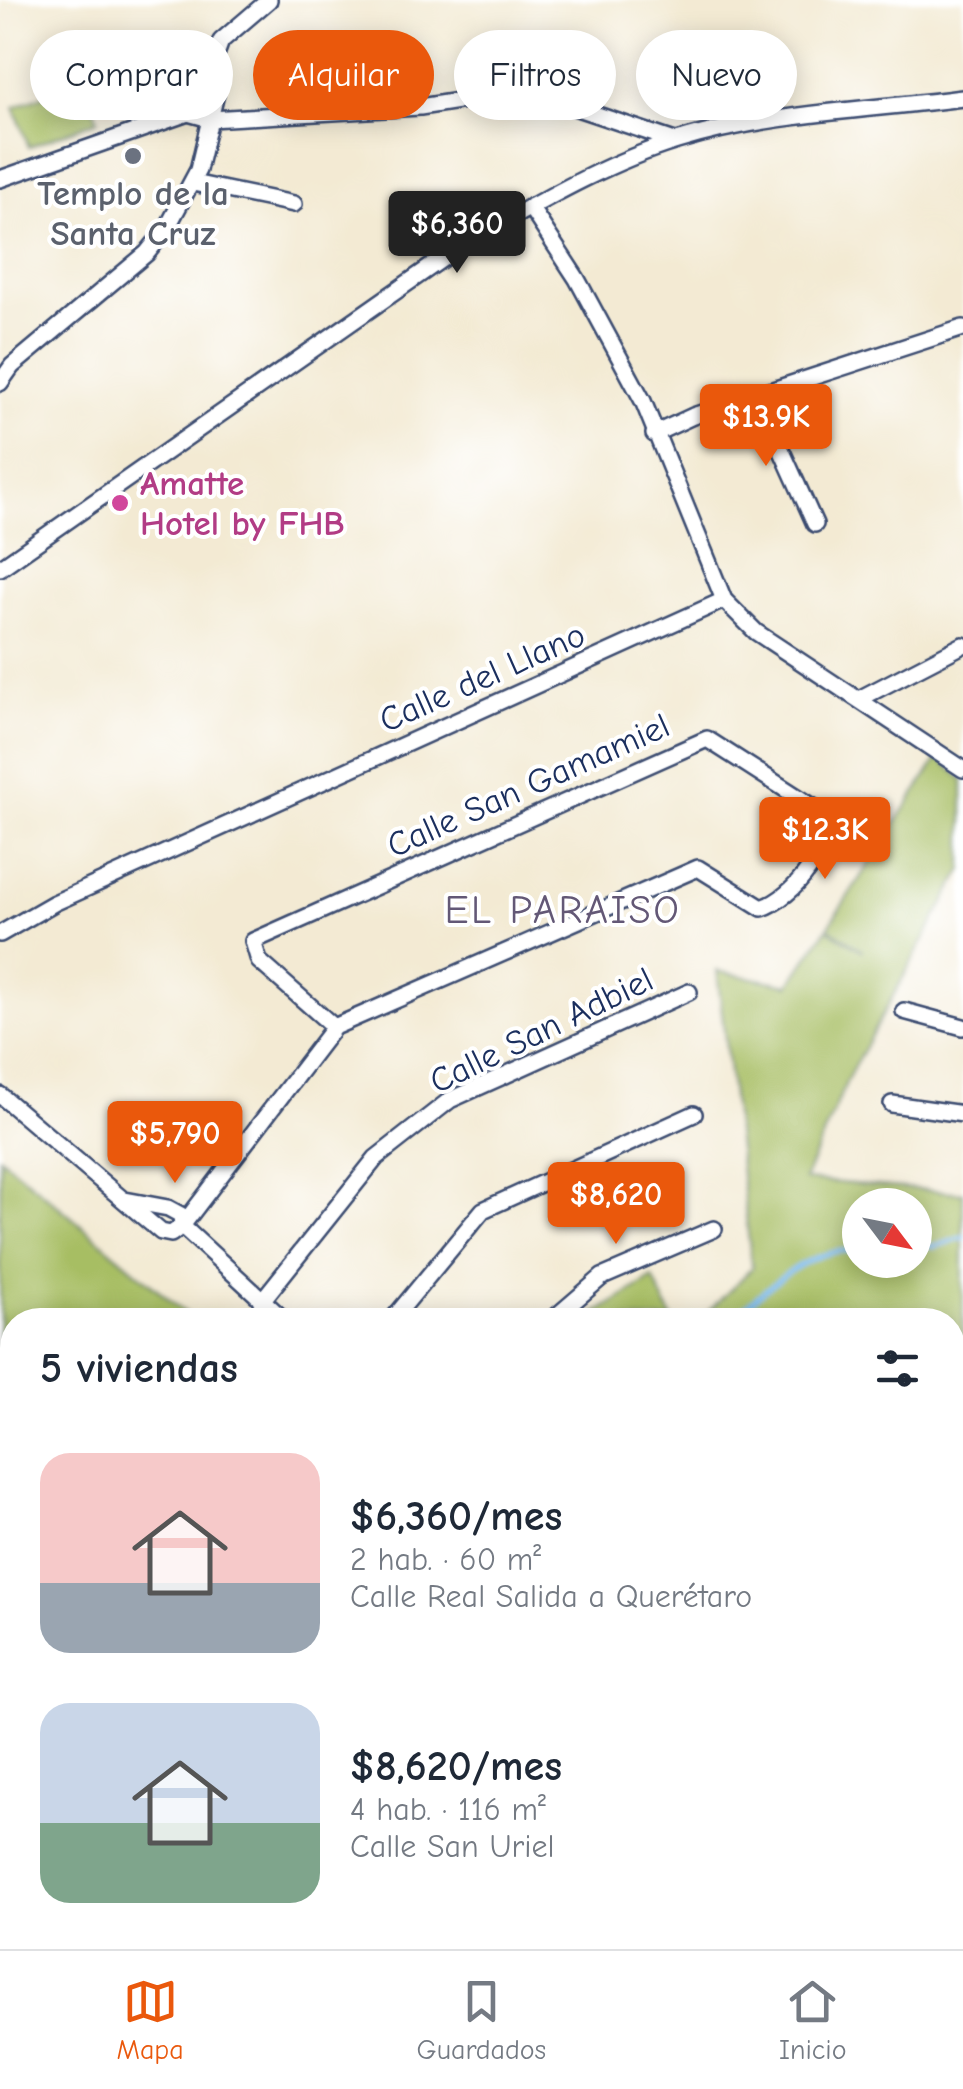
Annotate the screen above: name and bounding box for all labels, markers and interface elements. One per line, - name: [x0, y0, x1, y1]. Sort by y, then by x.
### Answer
- chip: Comprar: [30, 30, 233, 120]
- chip: Alquilar: [253, 30, 434, 120]
- chip: Filtros: [454, 30, 616, 120]
- chip: Nuevo: [636, 30, 797, 120]
- marker: Templo de la Santa Cruz: [122, 145, 144, 167]
- place label: Templo de la Santa Cruz: [37, 173, 229, 254]
- pin: $6,360: [376, 191, 538, 276]
- text: $6,360: [411, 205, 503, 242]
- pin: $13.9K: [685, 384, 847, 469]
- text: $13.9K: [722, 398, 810, 435]
- place label: Amatte Hotel by FHB: [140, 463, 345, 544]
- marker: Amatte Hotel by FHB: [109, 492, 131, 514]
- street label: Calle del Llano: [373, 614, 591, 741]
- street label: Calle San Gamamiel: [381, 705, 676, 866]
- pin: $12.3K: [744, 797, 906, 882]
- text: $12.3K: [781, 811, 869, 848]
- district label: EL PARAISO: [444, 887, 682, 933]
- street label: Calle San Adbiel: [423, 959, 660, 1102]
- pin: $5,790: [94, 1101, 256, 1186]
- text: $5,790: [129, 1115, 221, 1152]
- pin: $8,620: [535, 1162, 697, 1247]
- text: $8,620: [570, 1176, 662, 1213]
- north arrow: [842, 1188, 932, 1278]
- map controls: [842, 1188, 932, 1278]
- icon: filters: [870, 1341, 925, 1396]
- text: 5 viviendas: [40, 1344, 238, 1393]
- text: $6,360/mes: [350, 1492, 562, 1541]
- icon: home: [120, 1493, 240, 1613]
- text: 2 hab. · 60 m²: [350, 1541, 541, 1578]
- text: Calle Real Salida a Querétaro: [350, 1578, 752, 1615]
- text: $8,620/mes: [350, 1742, 562, 1791]
- icon: home: [120, 1743, 240, 1863]
- text: 4 hab. · 116 m²: [350, 1791, 546, 1828]
- text: Calle San Uriel: [350, 1828, 555, 1865]
- tab: Mapa: [116, 1974, 184, 2066]
- tab: Guardados: [417, 1974, 546, 2066]
- tab: Inicio: [779, 1974, 847, 2066]

